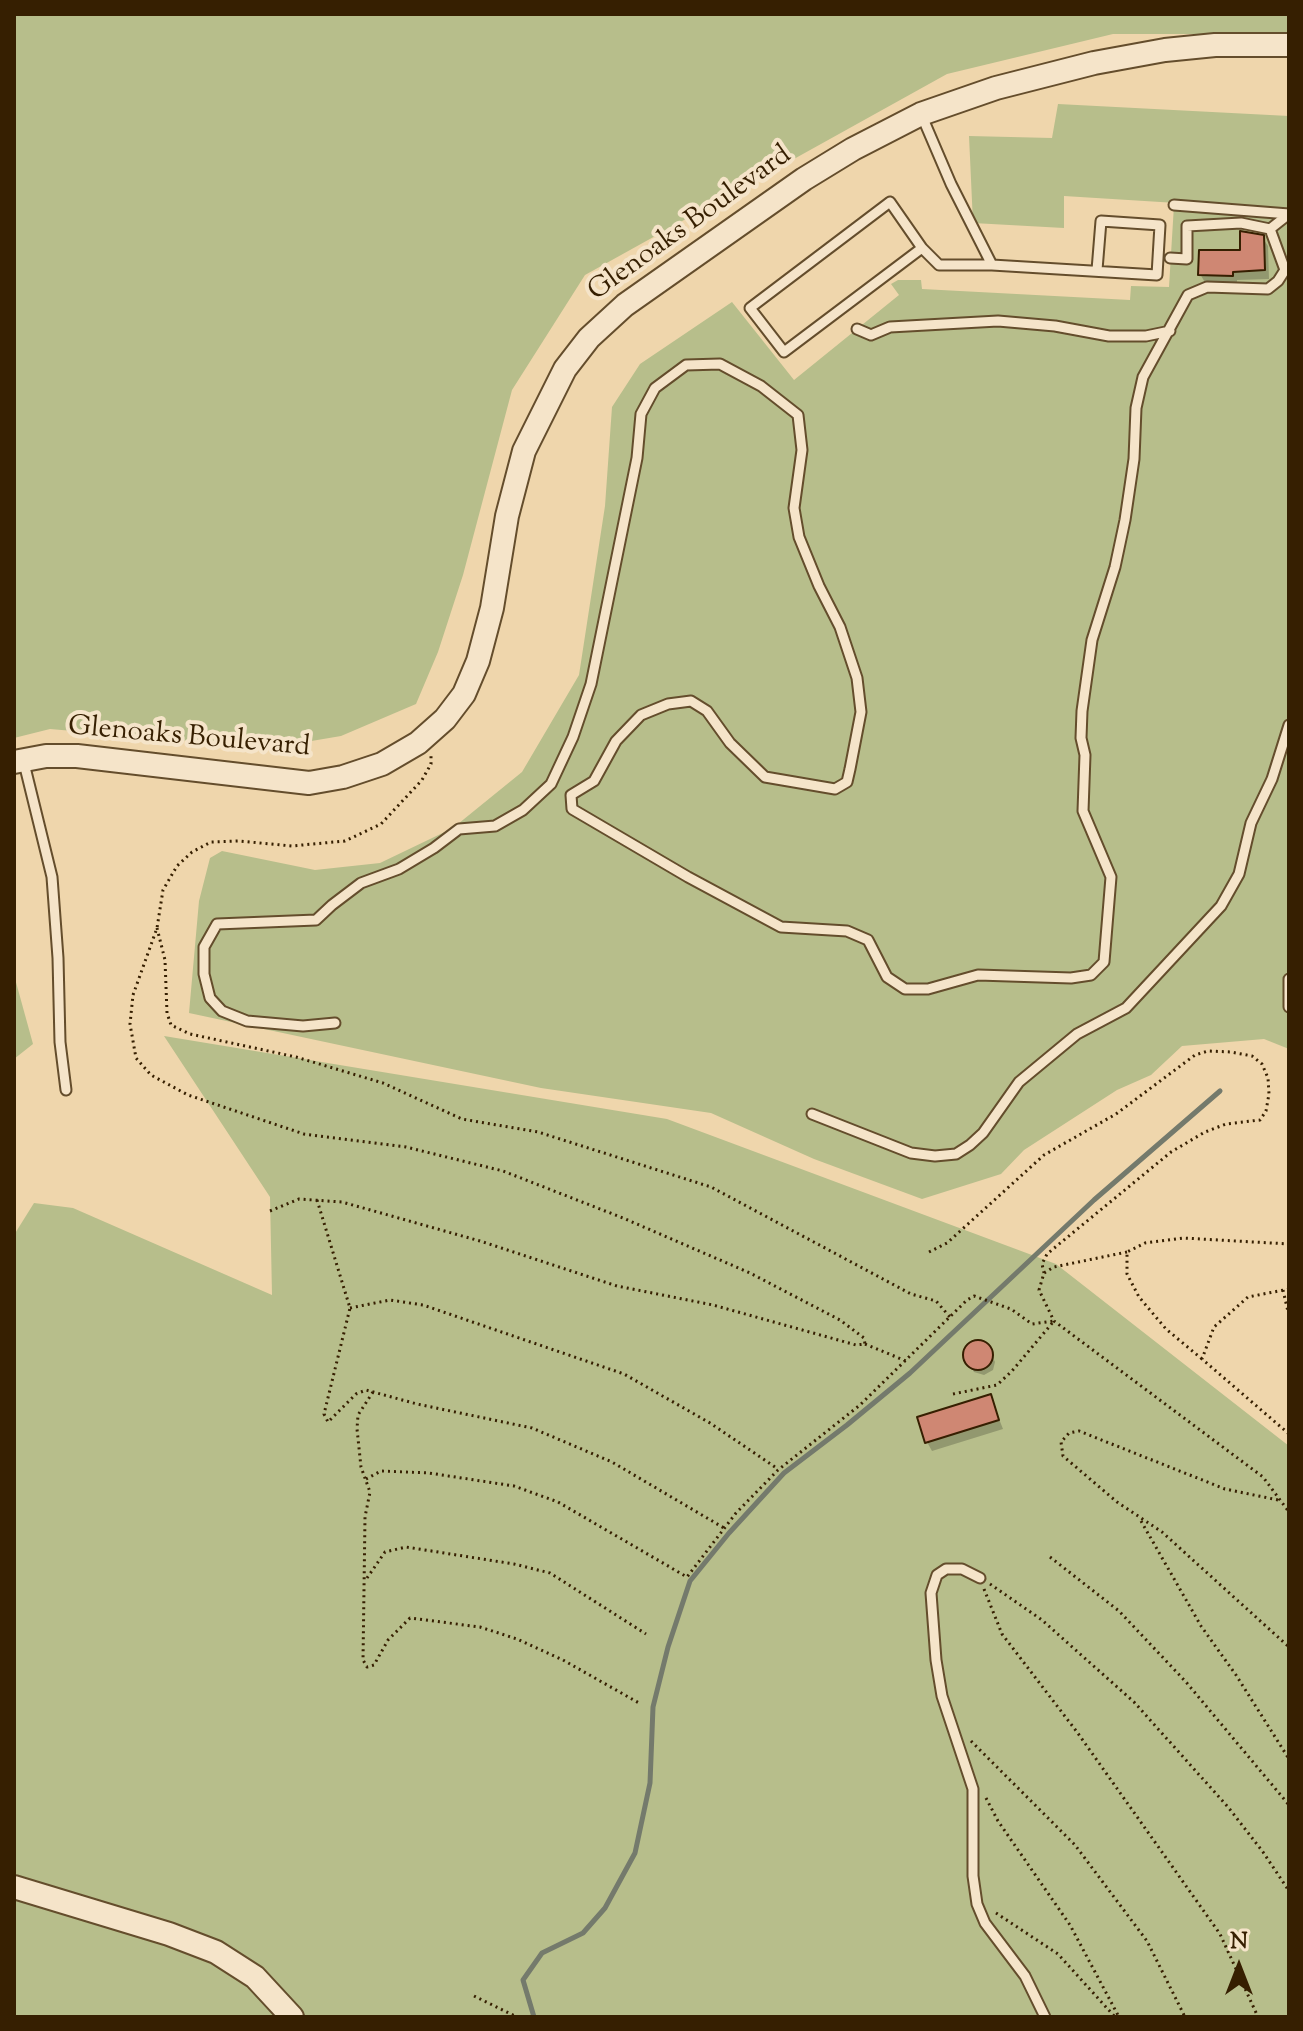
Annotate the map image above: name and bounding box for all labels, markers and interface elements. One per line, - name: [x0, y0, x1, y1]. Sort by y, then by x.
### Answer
- street label: Glenoaks Boulevard: [583, 140, 799, 310]
- street label: Glenoaks Boulevard: [67, 712, 311, 766]
- north arrow: [1199, 1927, 1279, 2007]
- text: N: [1230, 1927, 1248, 1959]

